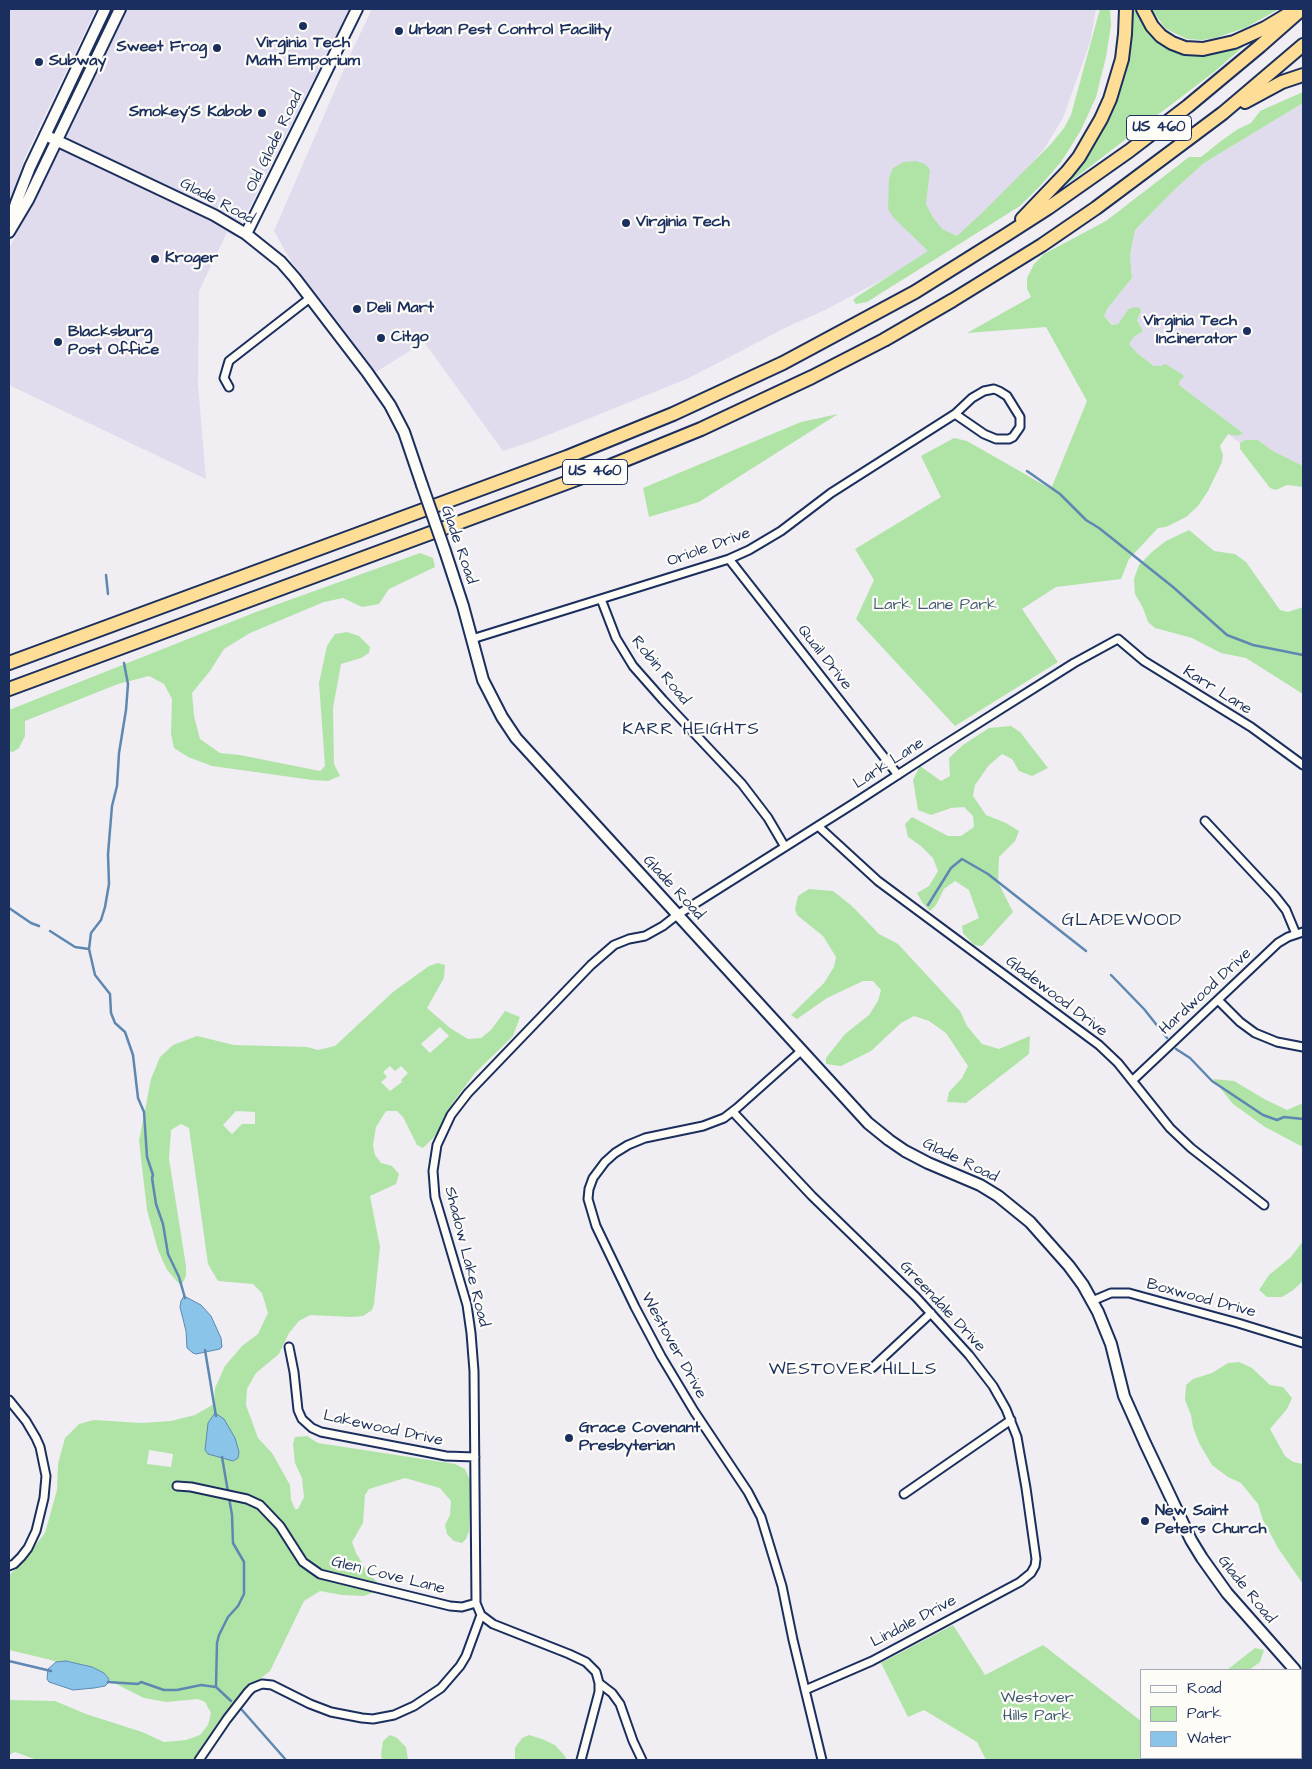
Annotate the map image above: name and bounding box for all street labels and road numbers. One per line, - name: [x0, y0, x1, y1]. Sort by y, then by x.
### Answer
- street label: Old Glade Road: [242, 89, 308, 195]
- road number: US 460: [1126, 116, 1192, 140]
- street label: Glade Road: [176, 174, 258, 230]
- road number: US 460: [562, 460, 628, 484]
- street label: Glade Road: [436, 503, 480, 587]
- street label: Oriole Drive: [665, 524, 753, 572]
- street label: Quail Drive: [793, 622, 855, 694]
- street label: Robin Road: [626, 633, 694, 709]
- street label: Karr Lane: [1179, 662, 1255, 720]
- street label: Lark Lane: [850, 734, 928, 794]
- street label: Glade Road: [638, 852, 708, 924]
- street label: Hardwood Drive: [1156, 944, 1256, 1040]
- street label: Gladewood Drive: [1001, 952, 1111, 1042]
- street label: Glade Road: [919, 1134, 1001, 1188]
- street label: Shadow Lake Road: [439, 1185, 493, 1329]
- street label: Greendale Drive: [895, 1257, 989, 1357]
- street label: Boxwood Drive: [1144, 1275, 1258, 1323]
- street label: Westover Drive: [636, 1290, 710, 1402]
- street label: Lakewood Drive: [321, 1407, 445, 1451]
- street label: Glade Road: [1213, 1552, 1279, 1628]
- street label: Glen Cove Lane: [329, 1553, 447, 1599]
- street label: Lindale Drive: [868, 1591, 960, 1653]

